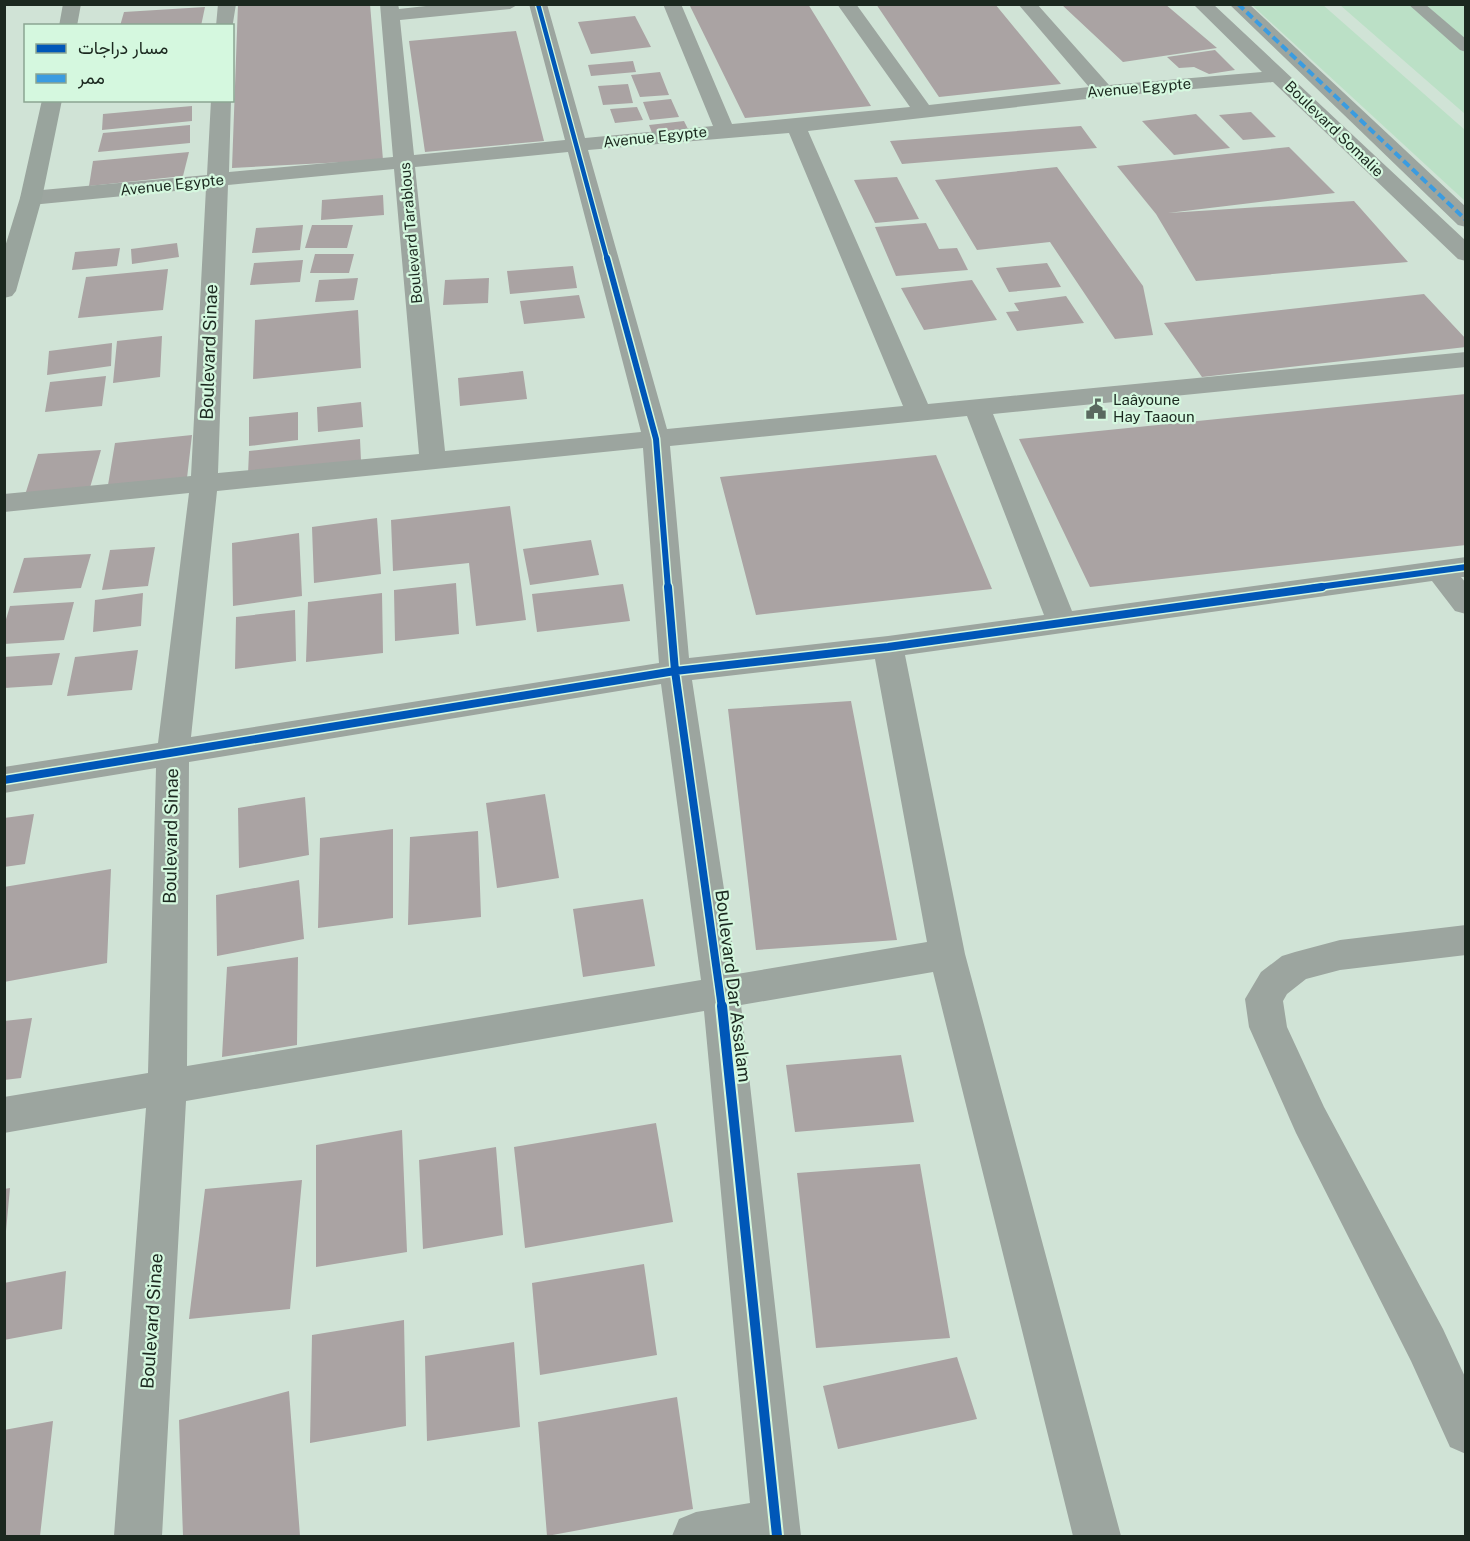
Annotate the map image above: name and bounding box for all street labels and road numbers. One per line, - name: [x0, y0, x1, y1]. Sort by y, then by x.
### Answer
- street label: Avenue Egypte: [1086, 74, 1192, 101]
- street label: Boulevard Somalie: [1282, 77, 1387, 180]
- street label: Avenue Egypte: [602, 123, 708, 150]
- street label: Boulevard Tarablous: [396, 162, 425, 305]
- street label: Avenue Egypte: [119, 171, 225, 198]
- street label: Boulevard Sinae: [196, 284, 221, 420]
- street label: Boulevard Sinae: [159, 768, 182, 904]
- street label: Boulevard Dar Assalam: [711, 888, 756, 1084]
- street label: Boulevard Sinae: [136, 1252, 167, 1389]

